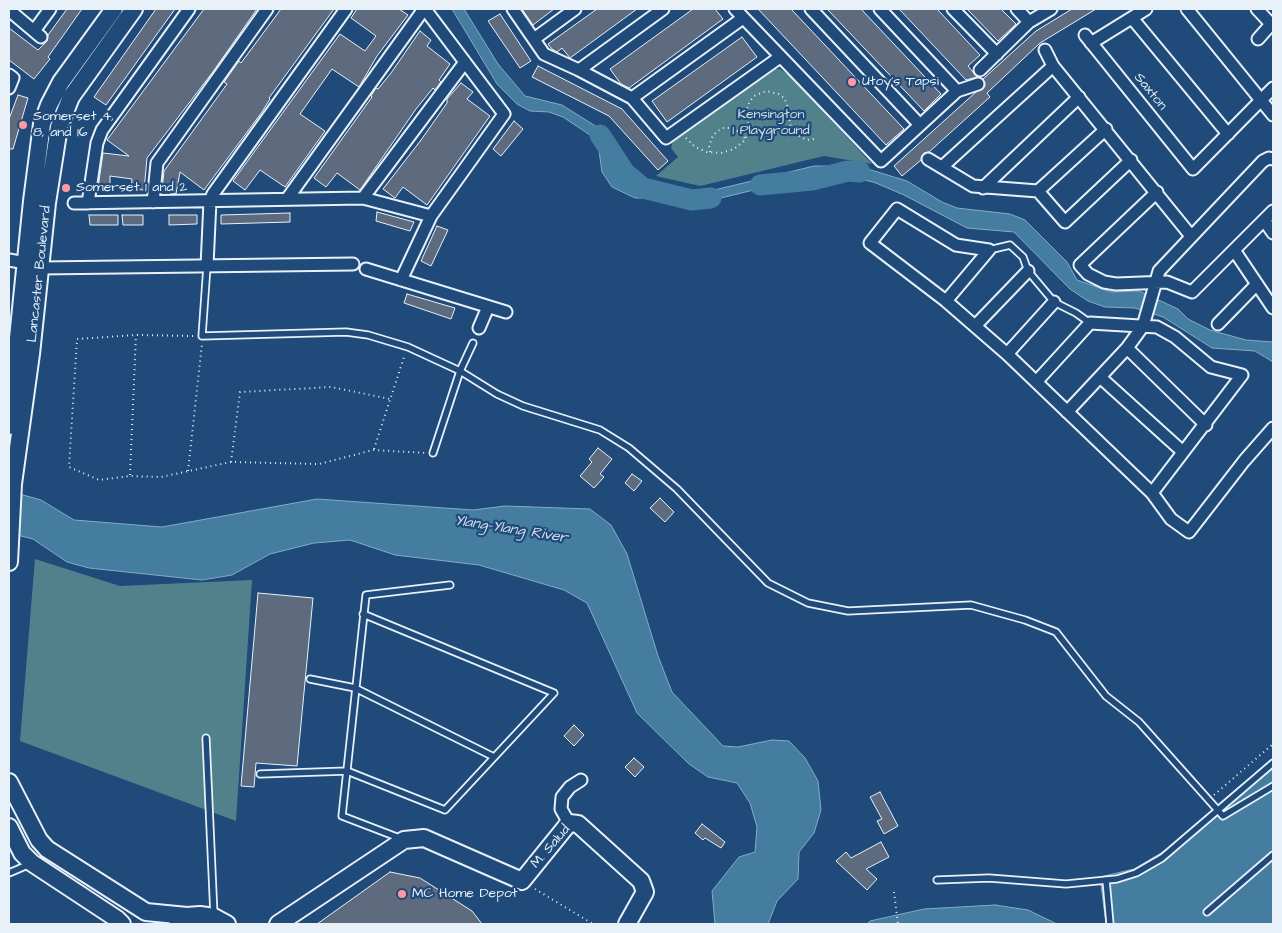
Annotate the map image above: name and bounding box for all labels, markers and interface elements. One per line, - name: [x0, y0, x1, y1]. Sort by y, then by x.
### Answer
- street label: Saxton: [1130, 70, 1170, 114]
- place label: Utoy's Tapsi: [862, 74, 939, 90]
- marker: Utoy's Tapsi: [846, 76, 858, 88]
- park label: Kensington 1 Playground: [732, 107, 810, 140]
- place label: Somerset 4, 8, and 16: [33, 109, 114, 142]
- marker: Somerset 4, 8, and 16: [17, 119, 29, 131]
- place label: Somerset 1 and 2: [76, 180, 187, 196]
- marker: Somerset 1 and 2: [60, 182, 72, 194]
- street label: Lancaster Boulevard: [24, 205, 56, 343]
- water label: Ylang-Ylang River: [453, 512, 569, 548]
- street label: M. Salud: [528, 822, 574, 872]
- place label: MC Home Depot: [412, 886, 518, 902]
- marker: MC Home Depot: [396, 888, 408, 900]

